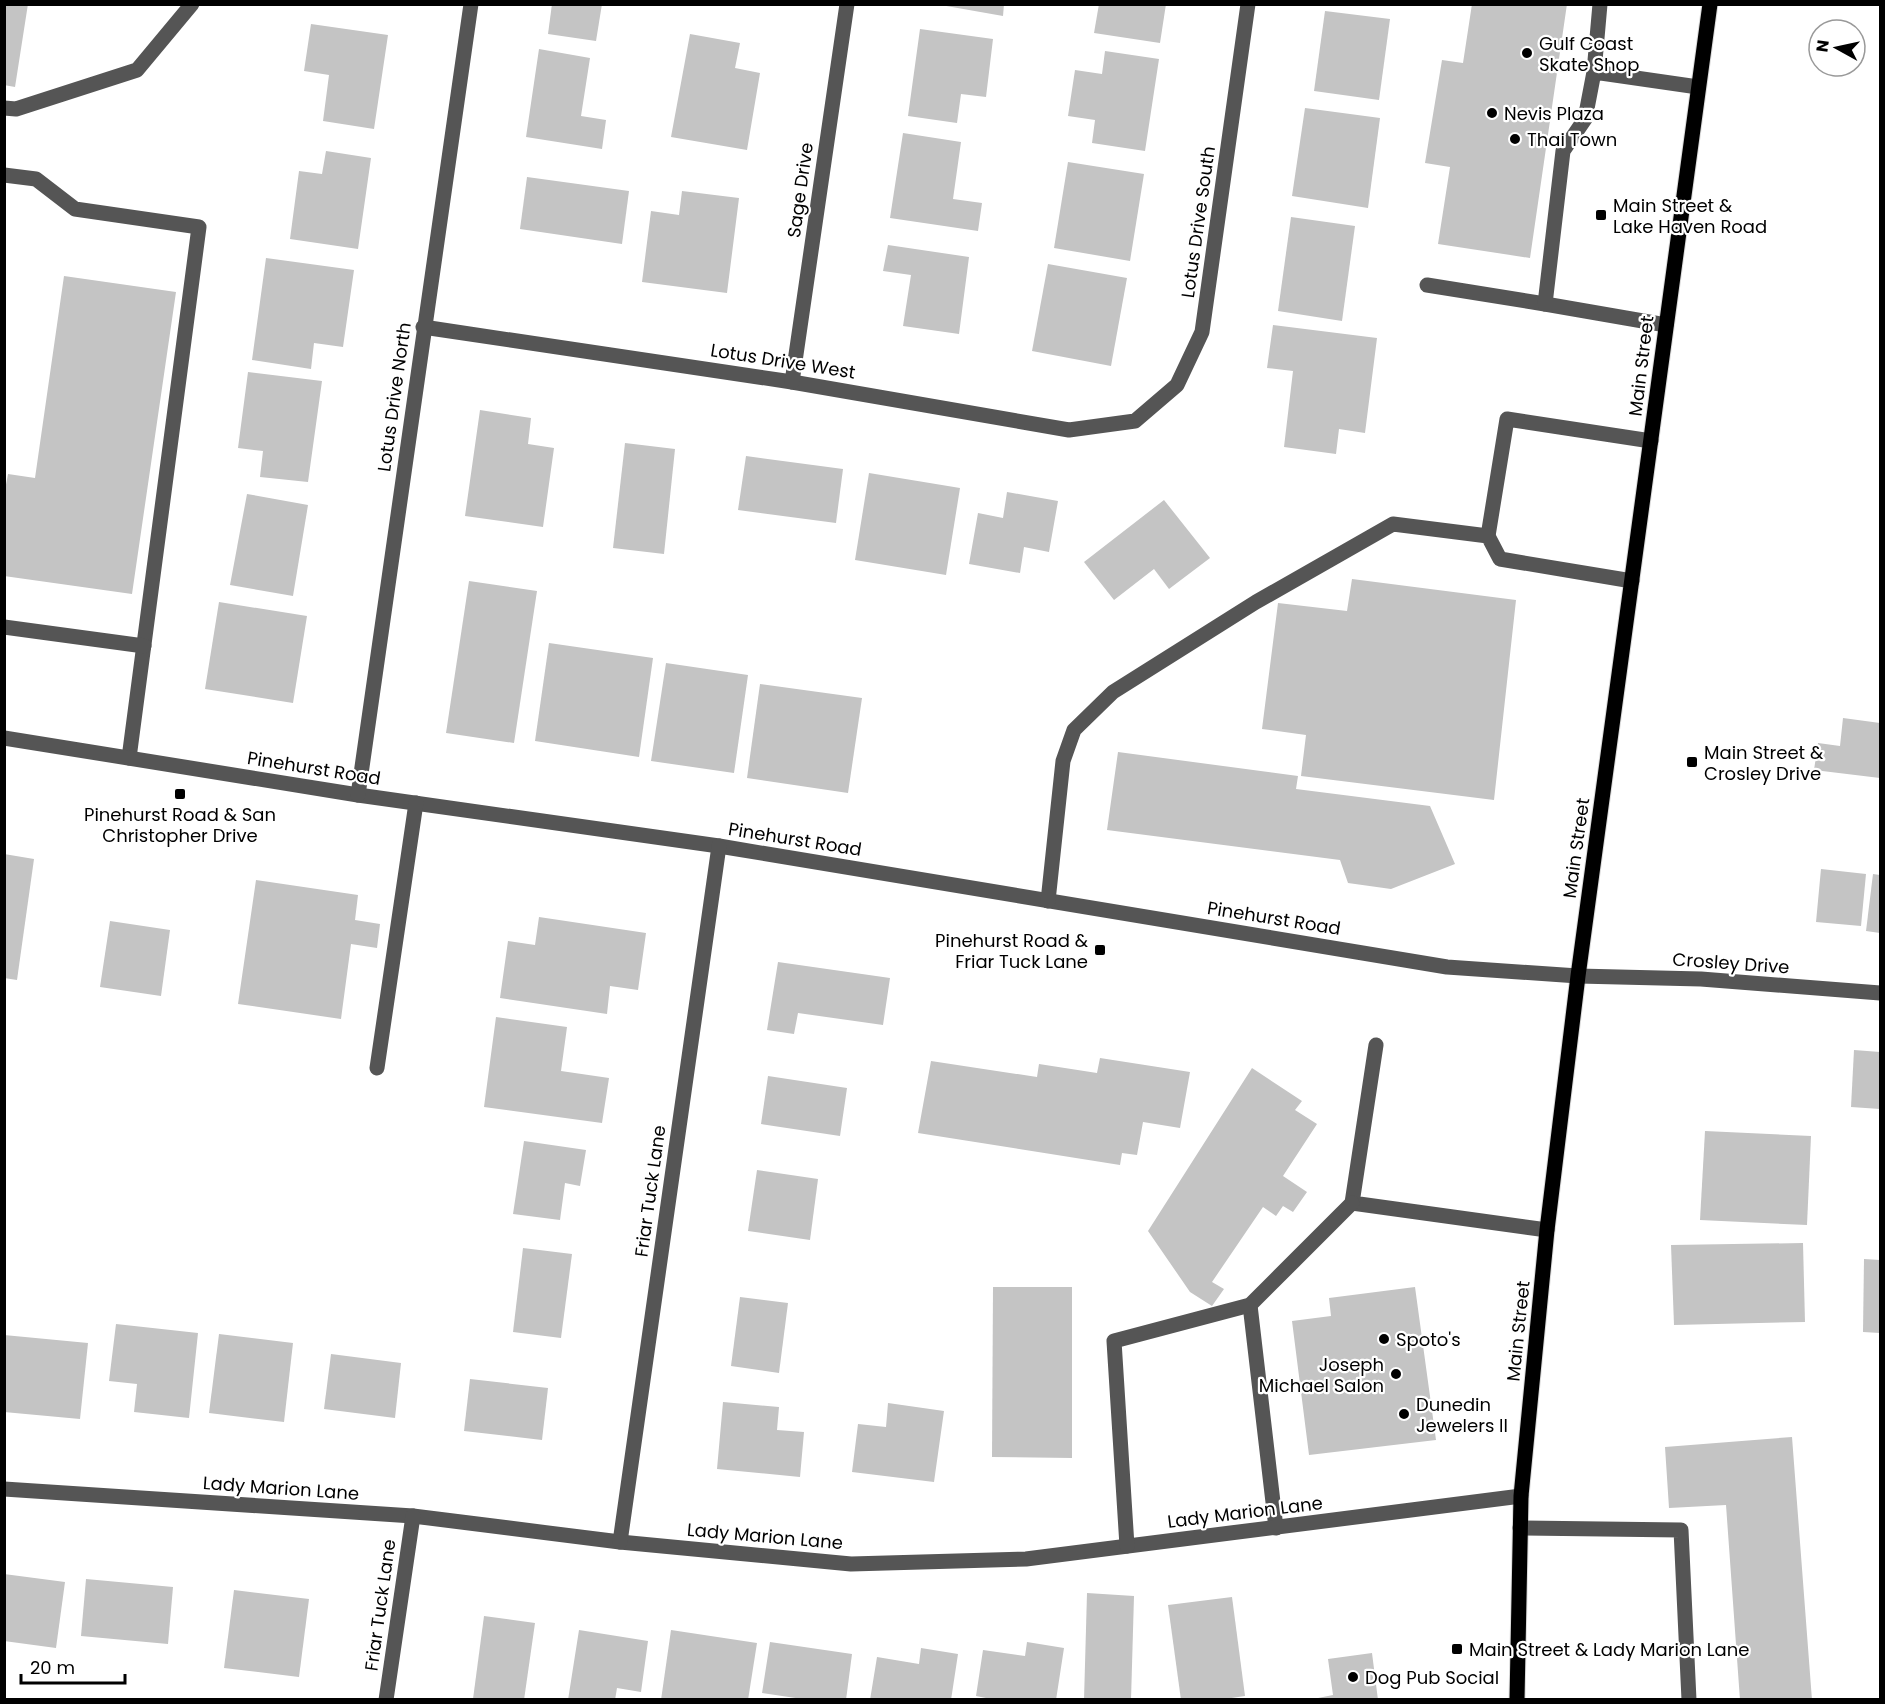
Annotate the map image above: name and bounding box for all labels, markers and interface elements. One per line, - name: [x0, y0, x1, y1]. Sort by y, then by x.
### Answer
- north arrow: [1807, 18, 1867, 78]
- place label: Gulf Coast Skate Shop: [1539, 31, 1639, 77]
- text: N: [1810, 38, 1835, 54]
- marker: Gulf Coast Skate Shop: [1520, 46, 1534, 60]
- place label: Nevis Plaza: [1504, 101, 1604, 126]
- marker: Nevis Plaza: [1485, 106, 1499, 120]
- place label: Thai Town: [1527, 127, 1617, 152]
- marker: Thai Town: [1508, 132, 1522, 146]
- street label: Sage Drive: [781, 141, 819, 239]
- street label: Lotus Drive South: [1175, 144, 1221, 300]
- place label: Main Street & Lake Haven Road: [1613, 193, 1767, 239]
- marker: Main Street & Lake Haven Road: [1594, 208, 1608, 222]
- street label: Main Street: [1622, 314, 1660, 418]
- street label: Lotus Drive North: [371, 321, 417, 473]
- street label: Lotus Drive West: [709, 337, 857, 385]
- place label: Main Street & Crosley Drive: [1704, 740, 1824, 786]
- street label: Pinehurst Road: [245, 745, 383, 791]
- marker: Main Street & Crosley Drive: [1685, 755, 1699, 769]
- marker: Pinehurst Road & San Christopher Drive: [173, 787, 187, 801]
- street label: Main Street: [1557, 796, 1595, 900]
- place label: Pinehurst Road & San Christopher Drive: [84, 802, 276, 848]
- street label: Pinehurst Road: [726, 816, 864, 862]
- street label: Pinehurst Road: [1205, 895, 1343, 941]
- place label: Pinehurst Road & Friar Tuck Lane: [935, 928, 1089, 974]
- marker: Pinehurst Road & Friar Tuck Lane: [1093, 943, 1107, 957]
- street label: Crosley Drive: [1672, 946, 1790, 980]
- street label: Friar Tuck Lane: [628, 1124, 672, 1258]
- street label: Main Street: [1500, 1279, 1536, 1383]
- place label: Spoto's: [1396, 1327, 1461, 1352]
- marker: Spoto's: [1377, 1332, 1391, 1346]
- place label: Joseph Michael Salon: [1259, 1352, 1384, 1398]
- marker: Joseph Michael Salon: [1389, 1367, 1403, 1381]
- place label: Dunedin Jewelers II: [1416, 1392, 1508, 1438]
- marker: Dunedin Jewelers II: [1397, 1407, 1411, 1421]
- street label: Lady Marion Lane: [202, 1470, 360, 1506]
- street label: Lady Marion Lane: [1166, 1490, 1324, 1534]
- street label: Lady Marion Lane: [686, 1517, 844, 1555]
- street label: Friar Tuck Lane: [358, 1538, 402, 1672]
- place label: Main Street & Lady Marion Lane: [1469, 1637, 1749, 1662]
- marker: Main Street & Lady Marion Lane: [1450, 1642, 1464, 1656]
- scale bar: [21, 1647, 124, 1685]
- text: 20 m: [30, 1655, 75, 1680]
- place label: Dog Pub Social: [1365, 1665, 1499, 1690]
- marker: Dog Pub Social: [1346, 1670, 1360, 1684]

